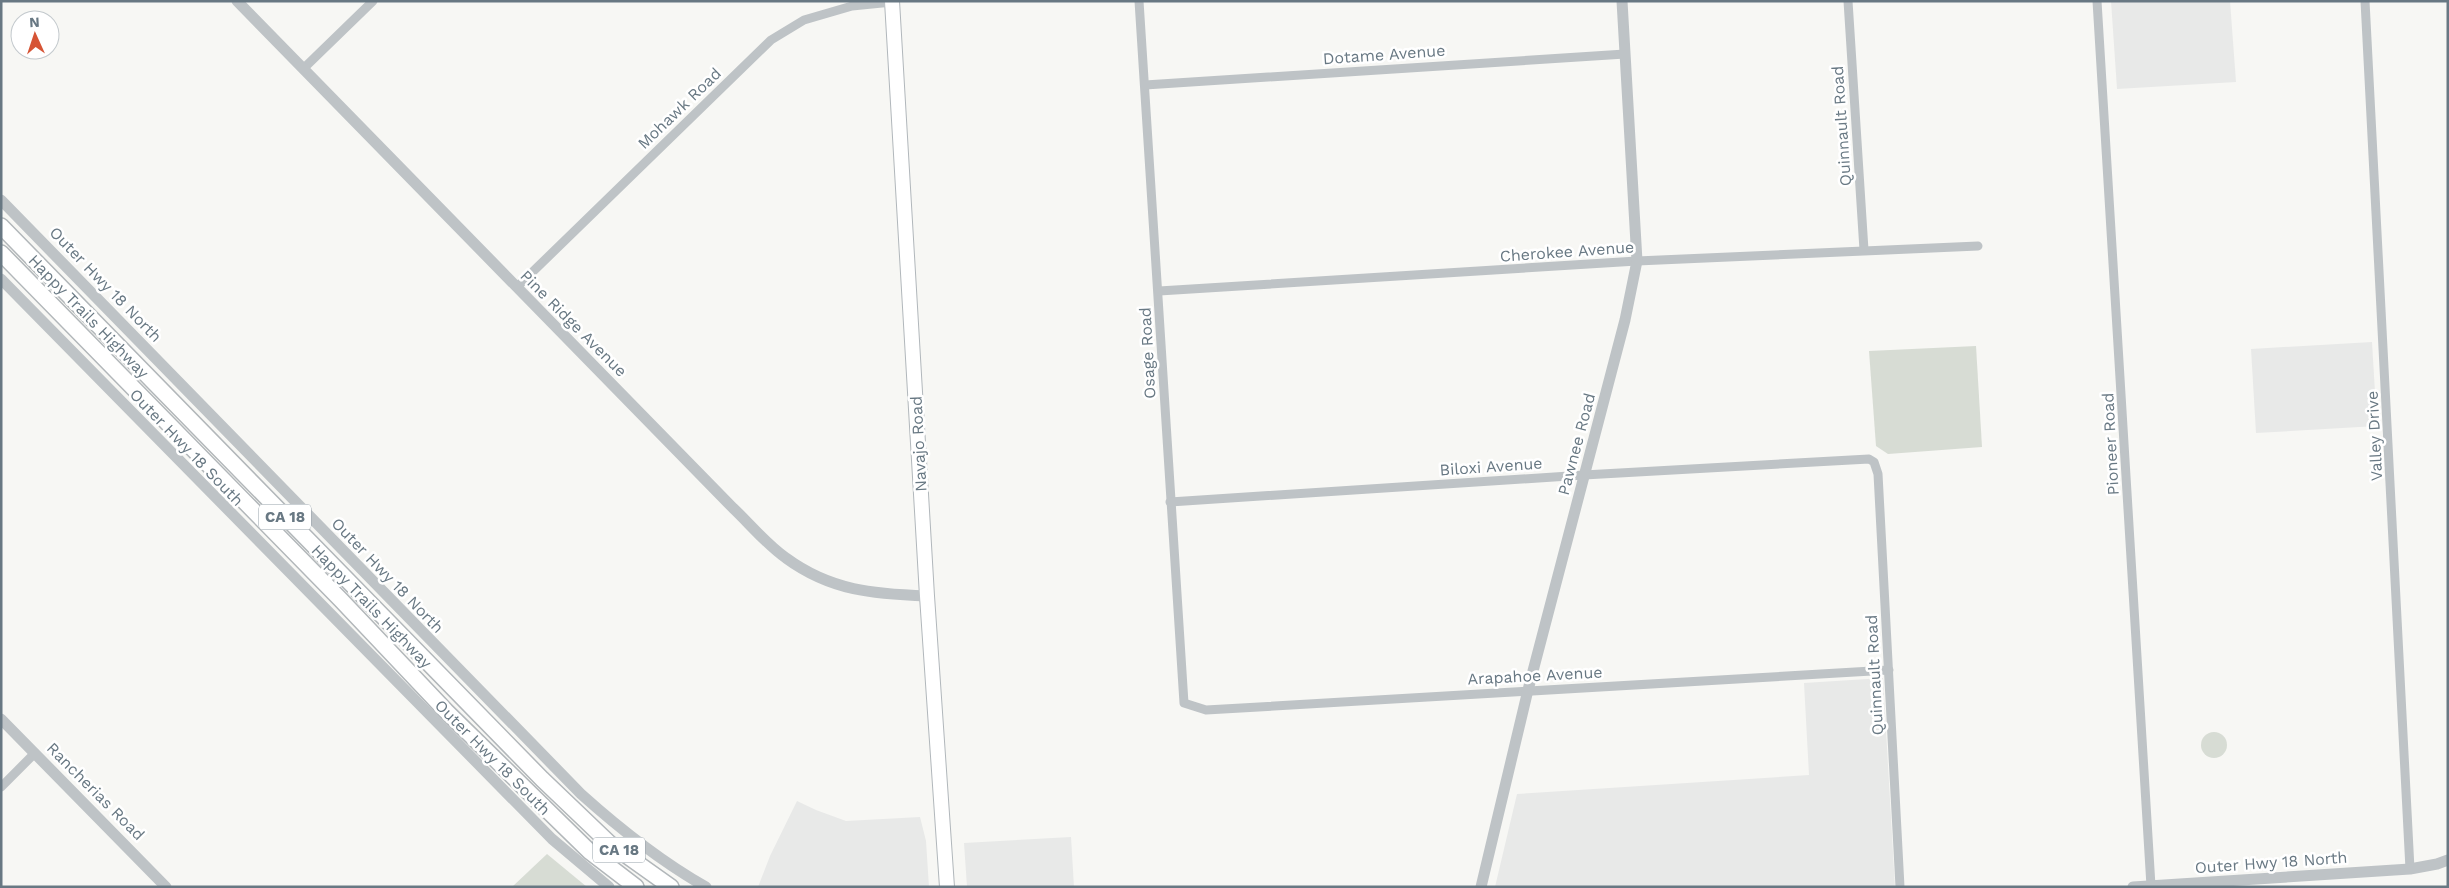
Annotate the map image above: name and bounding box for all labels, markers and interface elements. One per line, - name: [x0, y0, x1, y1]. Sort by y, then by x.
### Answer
- north arrow: [10, 10, 60, 60]
- text: N: [29, 14, 40, 30]
- street label: Dotame Avenue: [1322, 41, 1446, 68]
- street label: Mohawk Road: [634, 64, 725, 153]
- street label: Quinnault Road: [1828, 65, 1855, 187]
- street label: Outer Hwy 18 North: [46, 223, 166, 346]
- street label: Cherokee Avenue: [1499, 237, 1635, 266]
- street label: Happy Trails Highway: [25, 251, 153, 383]
- street label: Pine Ridge Avenue: [517, 266, 631, 380]
- street label: Osage Road: [1136, 307, 1159, 399]
- street label: Outer Hwy 18 South: [126, 385, 247, 510]
- street label: Valley Drive: [2363, 390, 2386, 482]
- street label: Pawnee Road: [1554, 391, 1599, 497]
- street label: Pioneer Road: [2098, 392, 2123, 496]
- street label: Navajo Road: [907, 396, 930, 492]
- street label: Biloxi Avenue: [1439, 453, 1543, 480]
- road number: CA 18: [259, 504, 311, 530]
- street label: Outer Hwy 18 North: [328, 514, 448, 637]
- street label: Happy Trails Highway: [308, 541, 436, 673]
- street label: Quinnault Road: [1862, 614, 1887, 736]
- street label: Arapahoe Avenue: [1467, 662, 1603, 689]
- street label: Outer Hwy 18 South: [431, 696, 554, 819]
- street label: Rancherias Road: [43, 739, 148, 844]
- road number: CA 18: [593, 838, 645, 862]
- street label: Outer Hwy 18 North: [2194, 848, 2348, 877]

